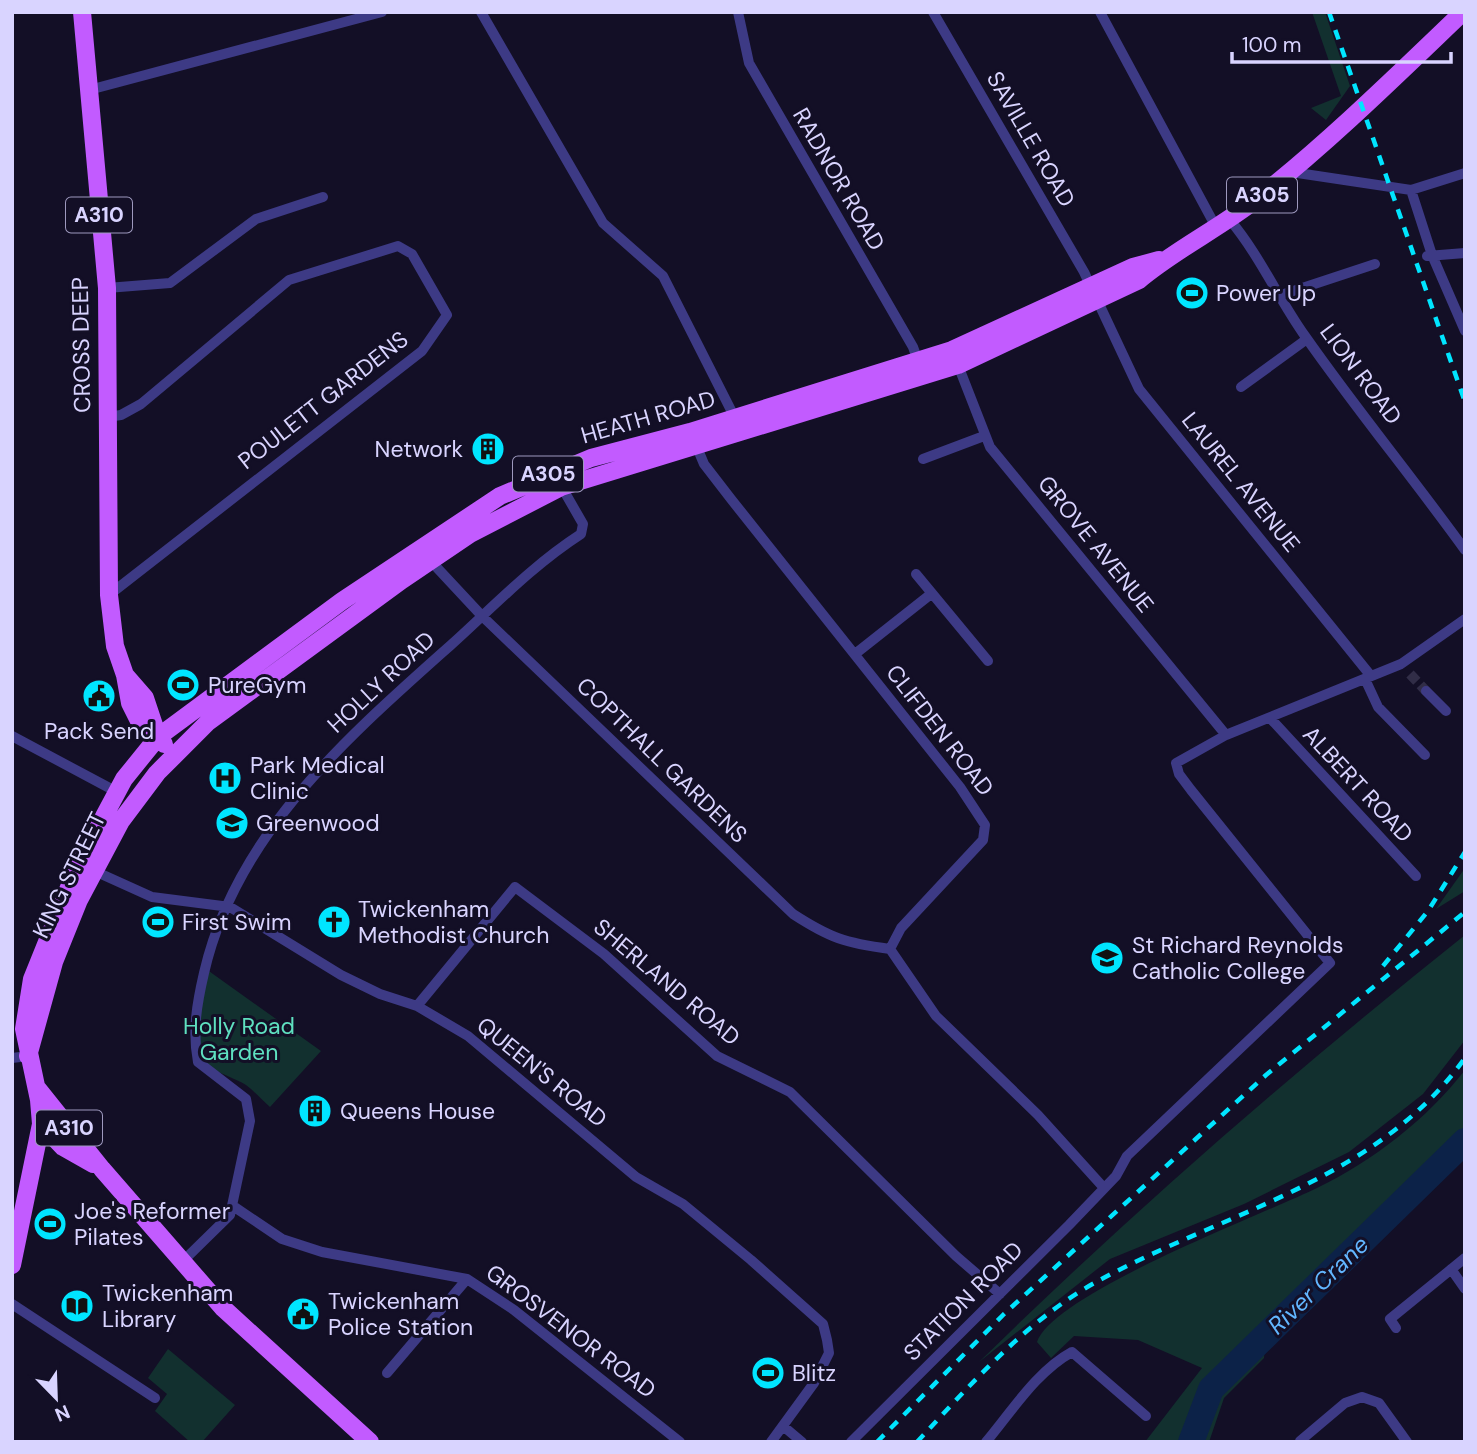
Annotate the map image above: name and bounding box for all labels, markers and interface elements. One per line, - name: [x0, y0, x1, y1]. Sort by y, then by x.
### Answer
- scale bar: [1232, 21, 1451, 65]
- text: 100 m: [1242, 31, 1302, 59]
- street label: SAVILLE ROAD: [980, 66, 1082, 212]
- street label: RADNOR ROAD: [786, 102, 892, 256]
- road number: A305: [1227, 178, 1297, 212]
- road number: A310: [66, 198, 132, 232]
- sports icon: Power Up: [1173, 274, 1211, 312]
- street label: CROSS DEEP: [65, 277, 97, 413]
- place label: Power Up: [1216, 278, 1316, 308]
- street label: LION ROAD: [1313, 318, 1409, 430]
- street label: POULETT GARDENS: [232, 324, 414, 476]
- street label: HEATH ROAD: [577, 384, 719, 450]
- street label: LAUREL AVENUE: [1175, 406, 1307, 558]
- building icon: Network: [469, 430, 507, 468]
- place label: Network: [375, 434, 463, 464]
- road number: A305: [513, 456, 583, 491]
- street label: GROVE AVENUE: [1031, 469, 1161, 619]
- street label: HOLLY ROAD: [321, 625, 441, 739]
- street label: CLIFDEN ROAD: [879, 658, 1001, 802]
- sports icon: PureGym: [164, 666, 202, 704]
- place label: PureGym: [208, 670, 306, 700]
- street label: COPTHALL GARDENS: [570, 671, 754, 849]
- public building icon: Pack Send: [80, 677, 118, 715]
- place label: Pack Send: [44, 716, 154, 746]
- street label: ALBERT ROAD: [1296, 720, 1420, 848]
- place label: Park Medical Clinic: [250, 750, 385, 806]
- hospital icon: Park Medical Clinic: [206, 759, 244, 797]
- school or university icon: Greenwood: [213, 804, 251, 842]
- street label: KING STREET: [26, 807, 112, 943]
- place label: Greenwood: [256, 808, 380, 838]
- place label: Twickenham Methodist Church: [358, 894, 549, 950]
- sports icon: First Swim: [139, 903, 177, 941]
- church icon: Twickenham Methodist Church: [315, 903, 353, 941]
- place label: First Swim: [182, 907, 291, 937]
- street label: SHERLAND ROAD: [588, 912, 746, 1052]
- place label: St Richard Reynolds Catholic College: [1132, 930, 1343, 986]
- school or university icon: St Richard Reynolds Catholic College: [1088, 939, 1126, 977]
- street label: QUEEN'S ROAD: [471, 1010, 613, 1134]
- park label: Holly Road Garden: [183, 1011, 295, 1067]
- building icon: Queens House: [296, 1092, 334, 1130]
- place label: Queens House: [340, 1096, 495, 1126]
- road number: A310: [36, 1110, 102, 1146]
- place label: Joe's Reformer Pilates: [74, 1196, 230, 1252]
- sports icon: Joe's Reformer Pilates: [31, 1205, 69, 1243]
- water label: River Crane: [1261, 1229, 1375, 1341]
- street label: STATION ROAD: [897, 1235, 1029, 1367]
- street label: GROSVENOR ROAD: [480, 1257, 662, 1405]
- place label: Twickenham Library: [102, 1278, 233, 1334]
- place label: Twickenham Police Station: [328, 1286, 473, 1342]
- library icon: Twickenham Library: [58, 1287, 96, 1325]
- public building icon: Twickenham Police Station: [284, 1295, 322, 1333]
- sports icon: Blitz: [749, 1354, 787, 1392]
- place label: Blitz: [792, 1358, 836, 1388]
- north arrow: [21, 1363, 91, 1433]
- text: N: [51, 1399, 74, 1427]

